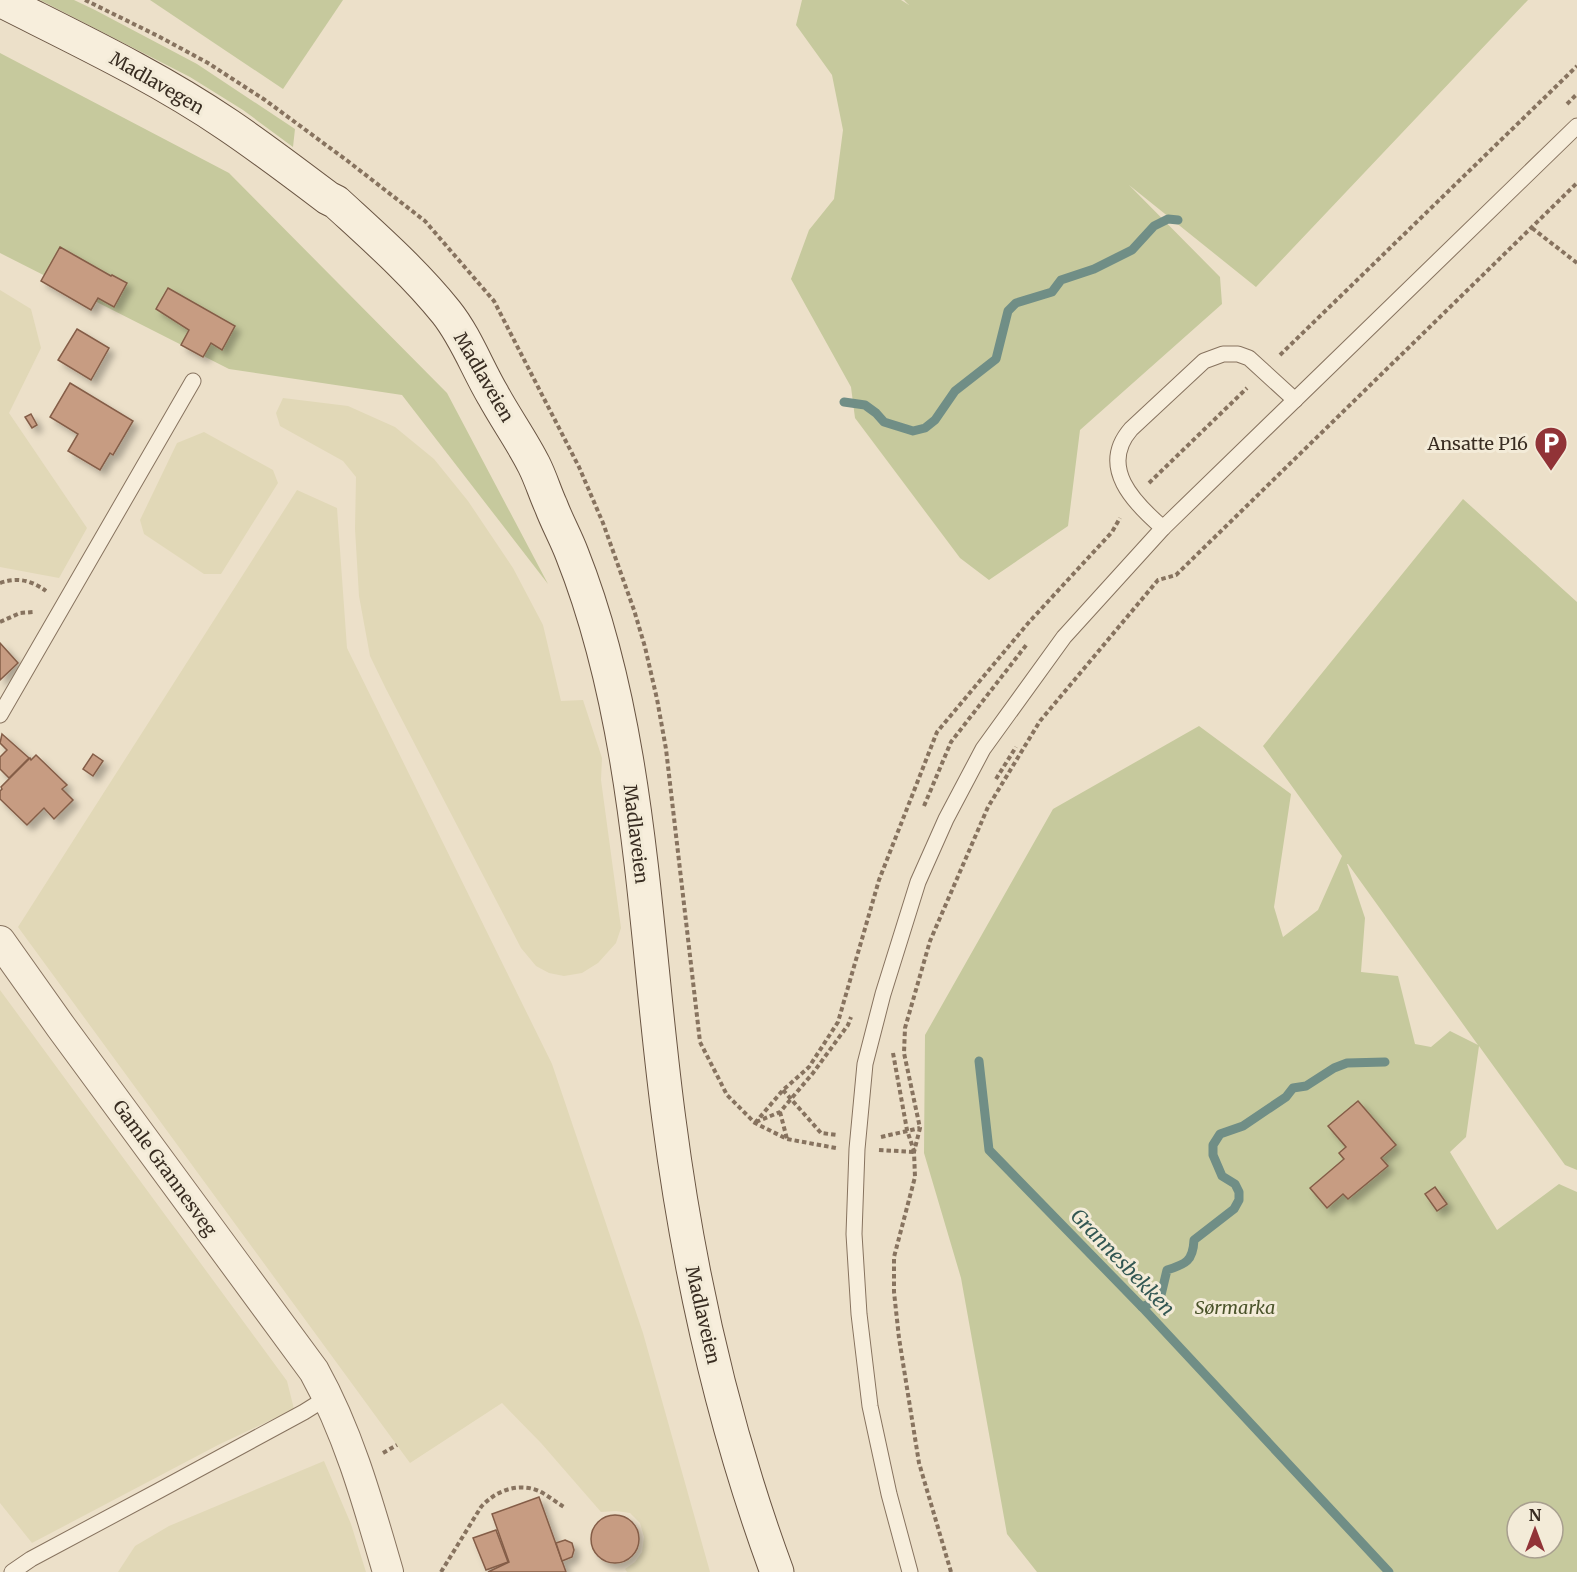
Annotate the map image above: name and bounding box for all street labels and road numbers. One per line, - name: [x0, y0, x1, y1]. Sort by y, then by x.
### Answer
- street label: Madlavegen: [106, 47, 208, 119]
- street label: Madlaveien: [449, 328, 519, 426]
- street label: Madlaveien: [618, 783, 654, 885]
- street label: Gamle Grannesveg: [108, 1095, 222, 1241]
- street label: Madlaveien: [681, 1264, 725, 1366]

